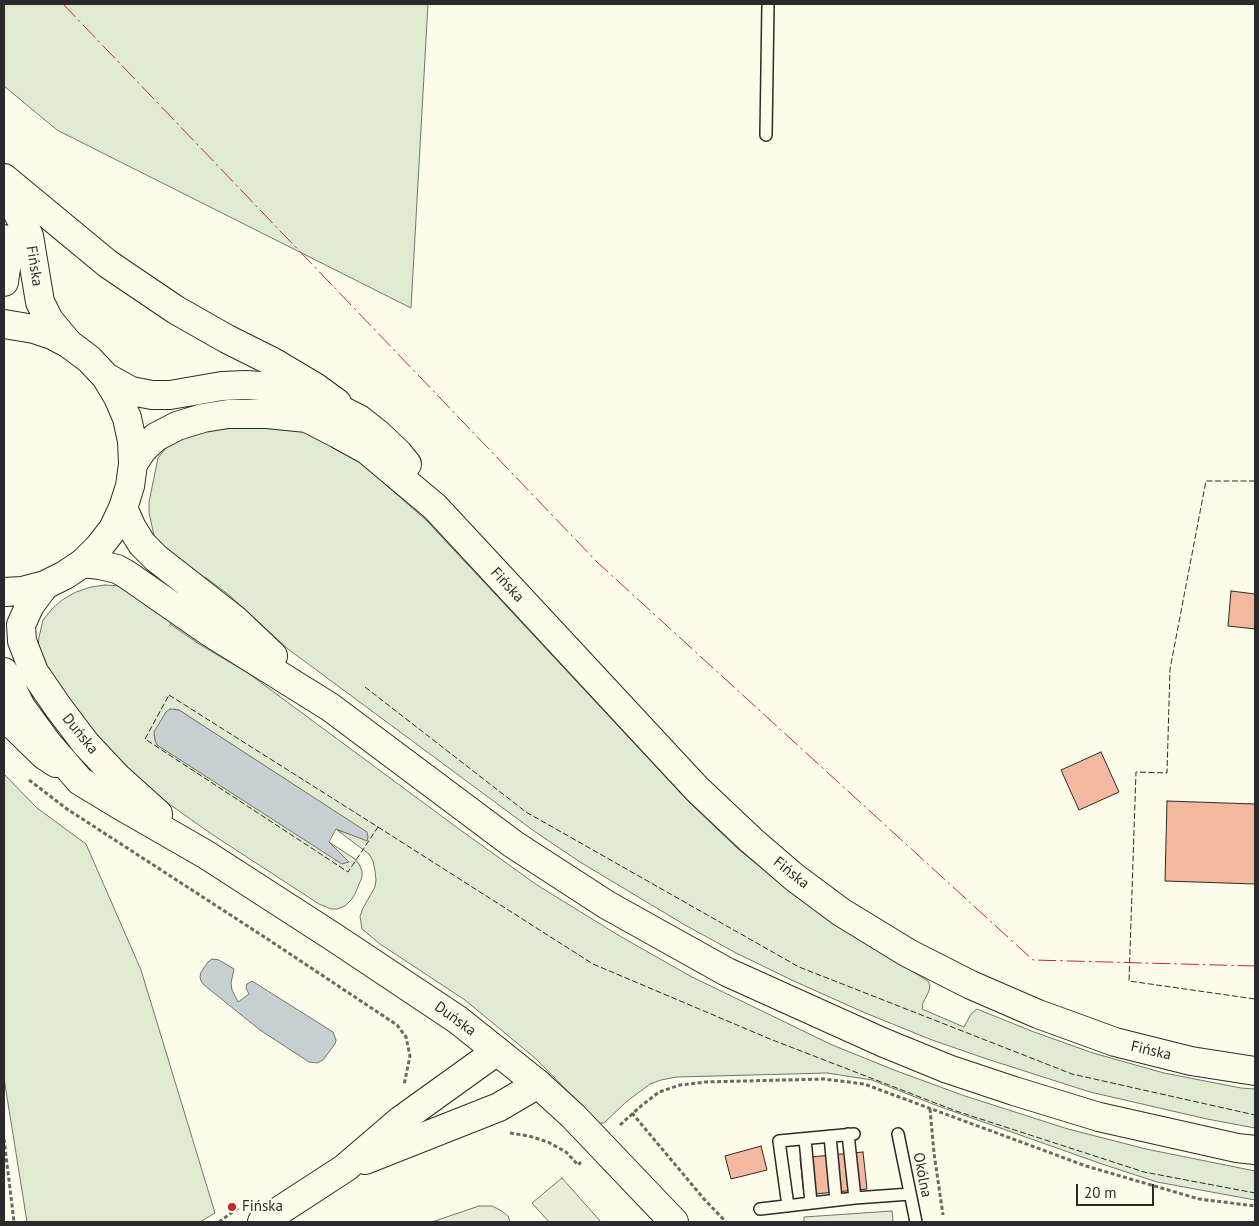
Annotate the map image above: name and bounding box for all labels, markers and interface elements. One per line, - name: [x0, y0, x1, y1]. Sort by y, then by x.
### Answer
- street label: Fińska: [22, 244, 46, 288]
- street label: Fińska: [486, 564, 528, 606]
- street label: Duńska: [58, 710, 102, 758]
- street label: Fińska: [769, 853, 813, 893]
- street label: Duńska: [431, 998, 479, 1040]
- street label: Fińska: [1129, 1038, 1173, 1064]
- street label: Okólna: [909, 1151, 935, 1199]
- scale bar: [1079, 1174, 1156, 1206]
- text: 20 m: [1084, 1183, 1117, 1202]
- place label: Fińska: [242, 1198, 283, 1216]
- marker: Fińska: [226, 1201, 238, 1213]

